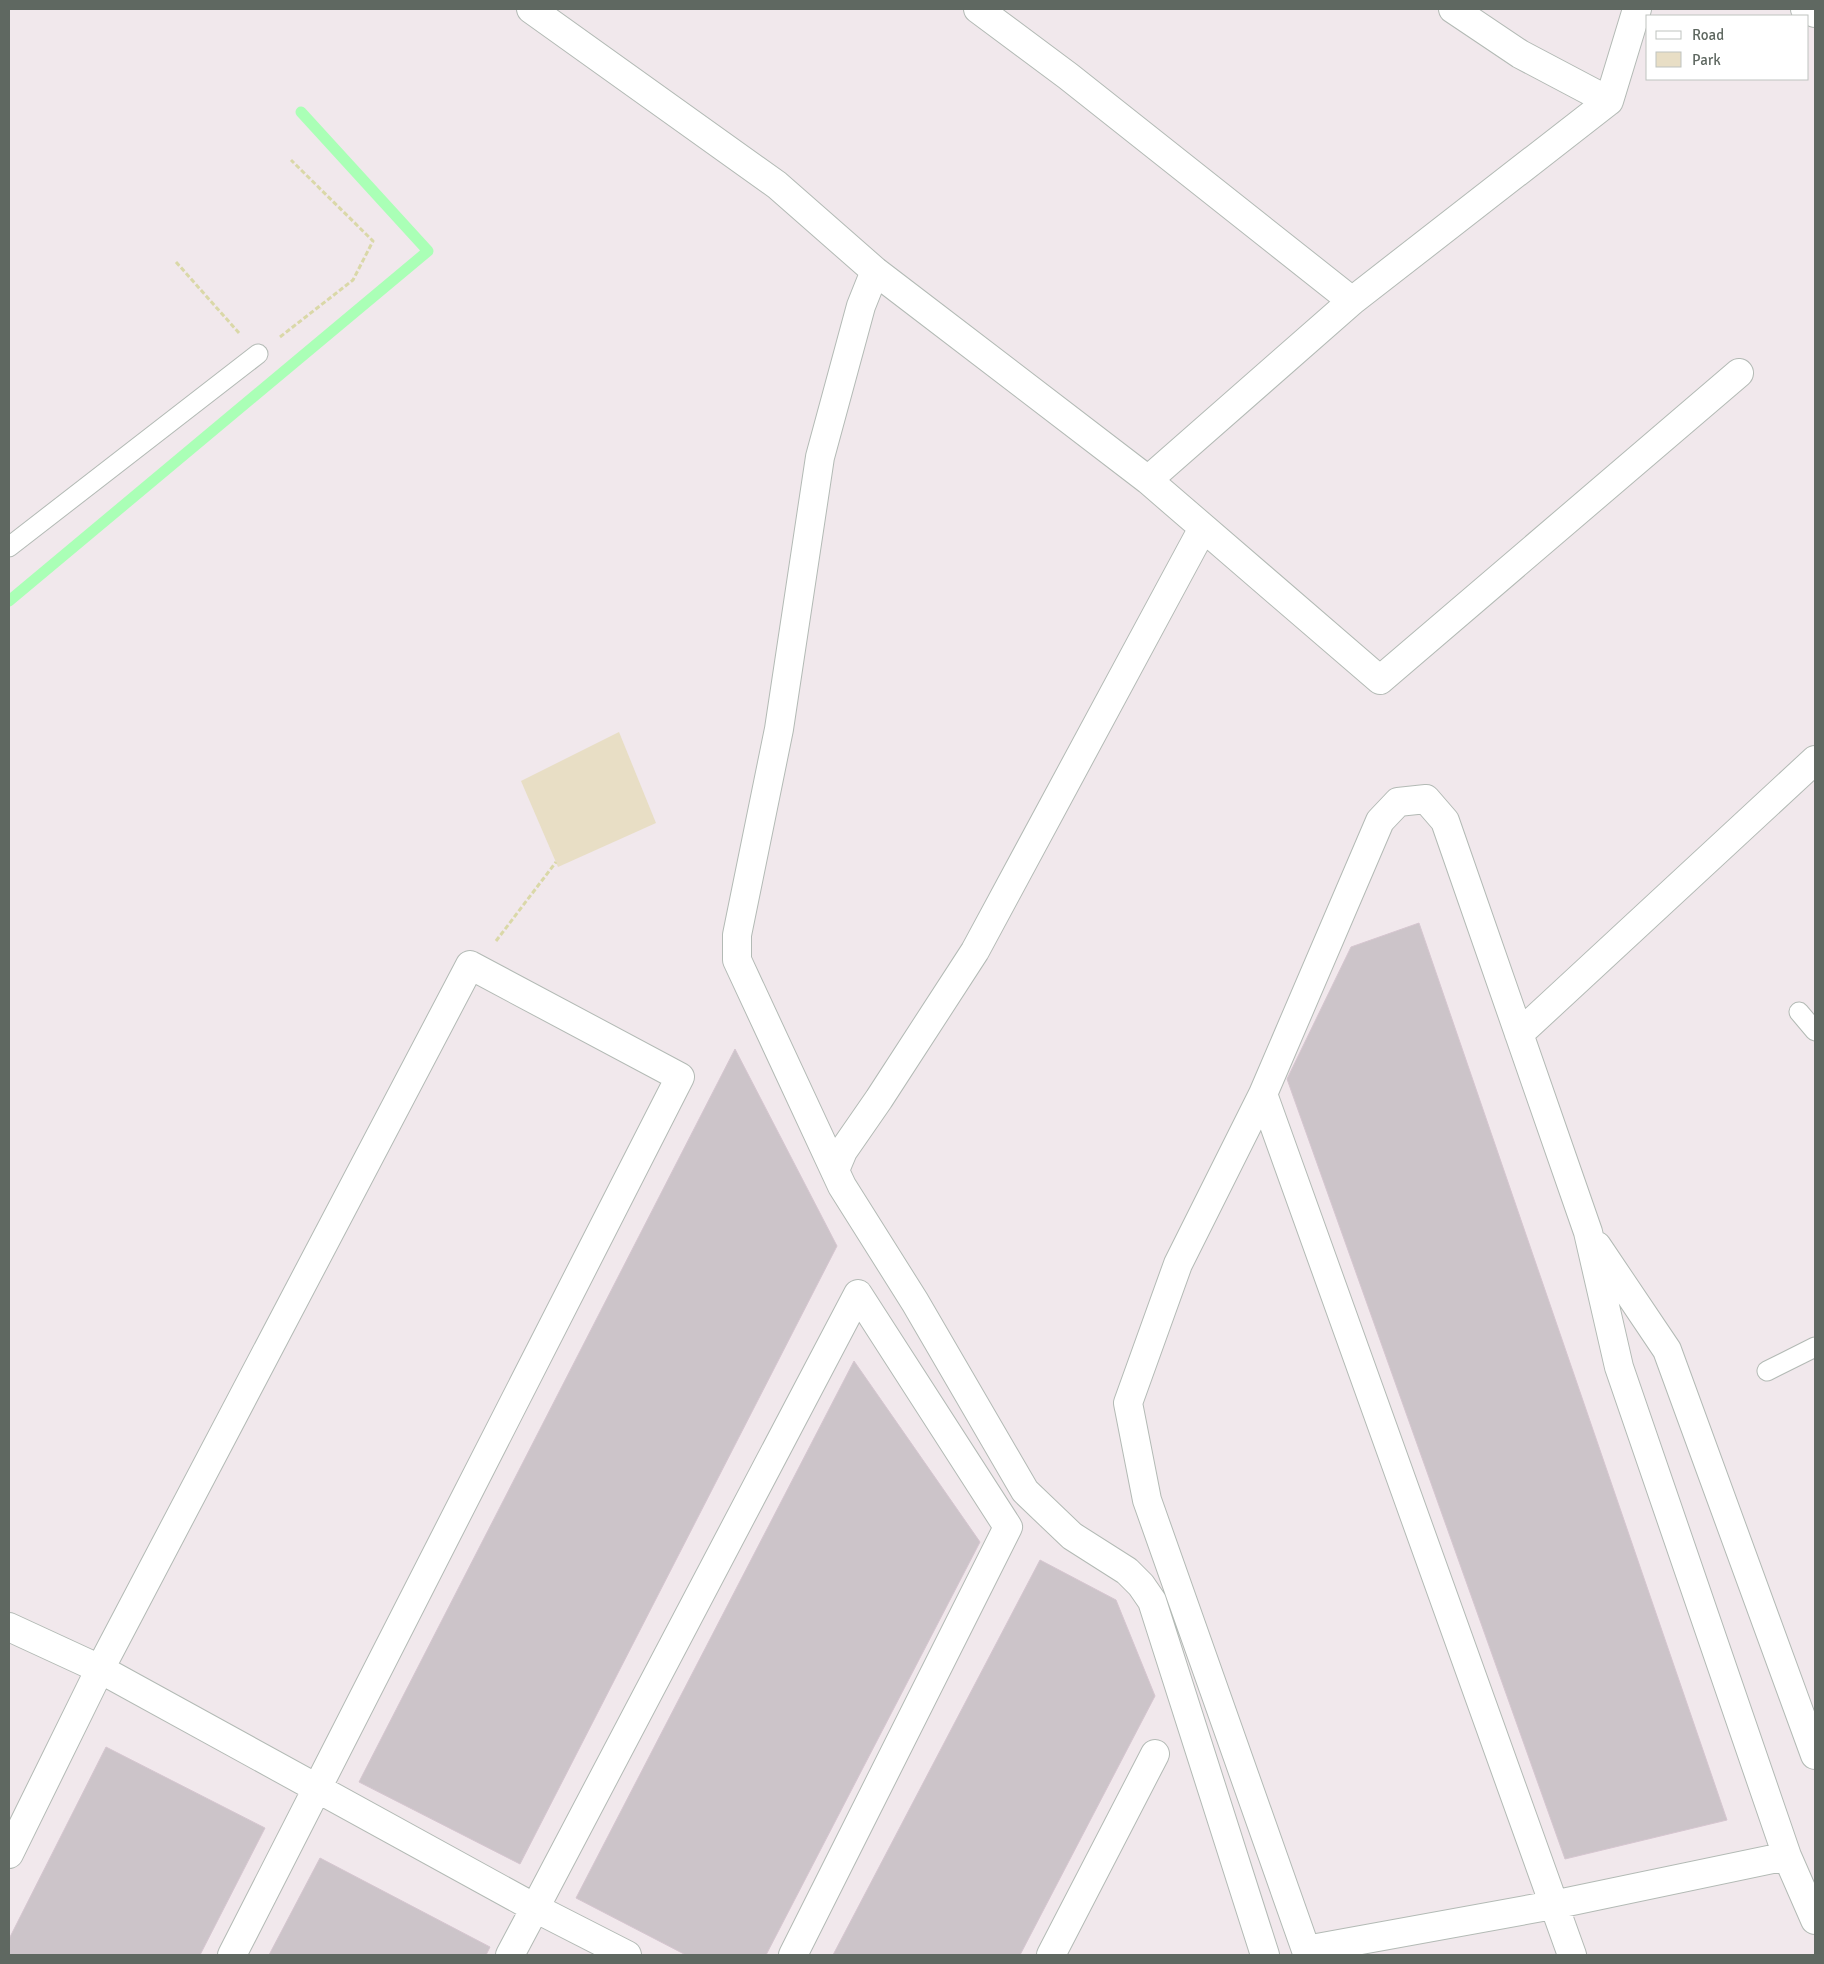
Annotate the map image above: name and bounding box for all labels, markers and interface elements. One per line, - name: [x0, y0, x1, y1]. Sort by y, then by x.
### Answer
- legend: [1646, 15, 1809, 80]
- text: Road: [1692, 26, 1724, 44]
- text: Park: [1692, 51, 1721, 69]

